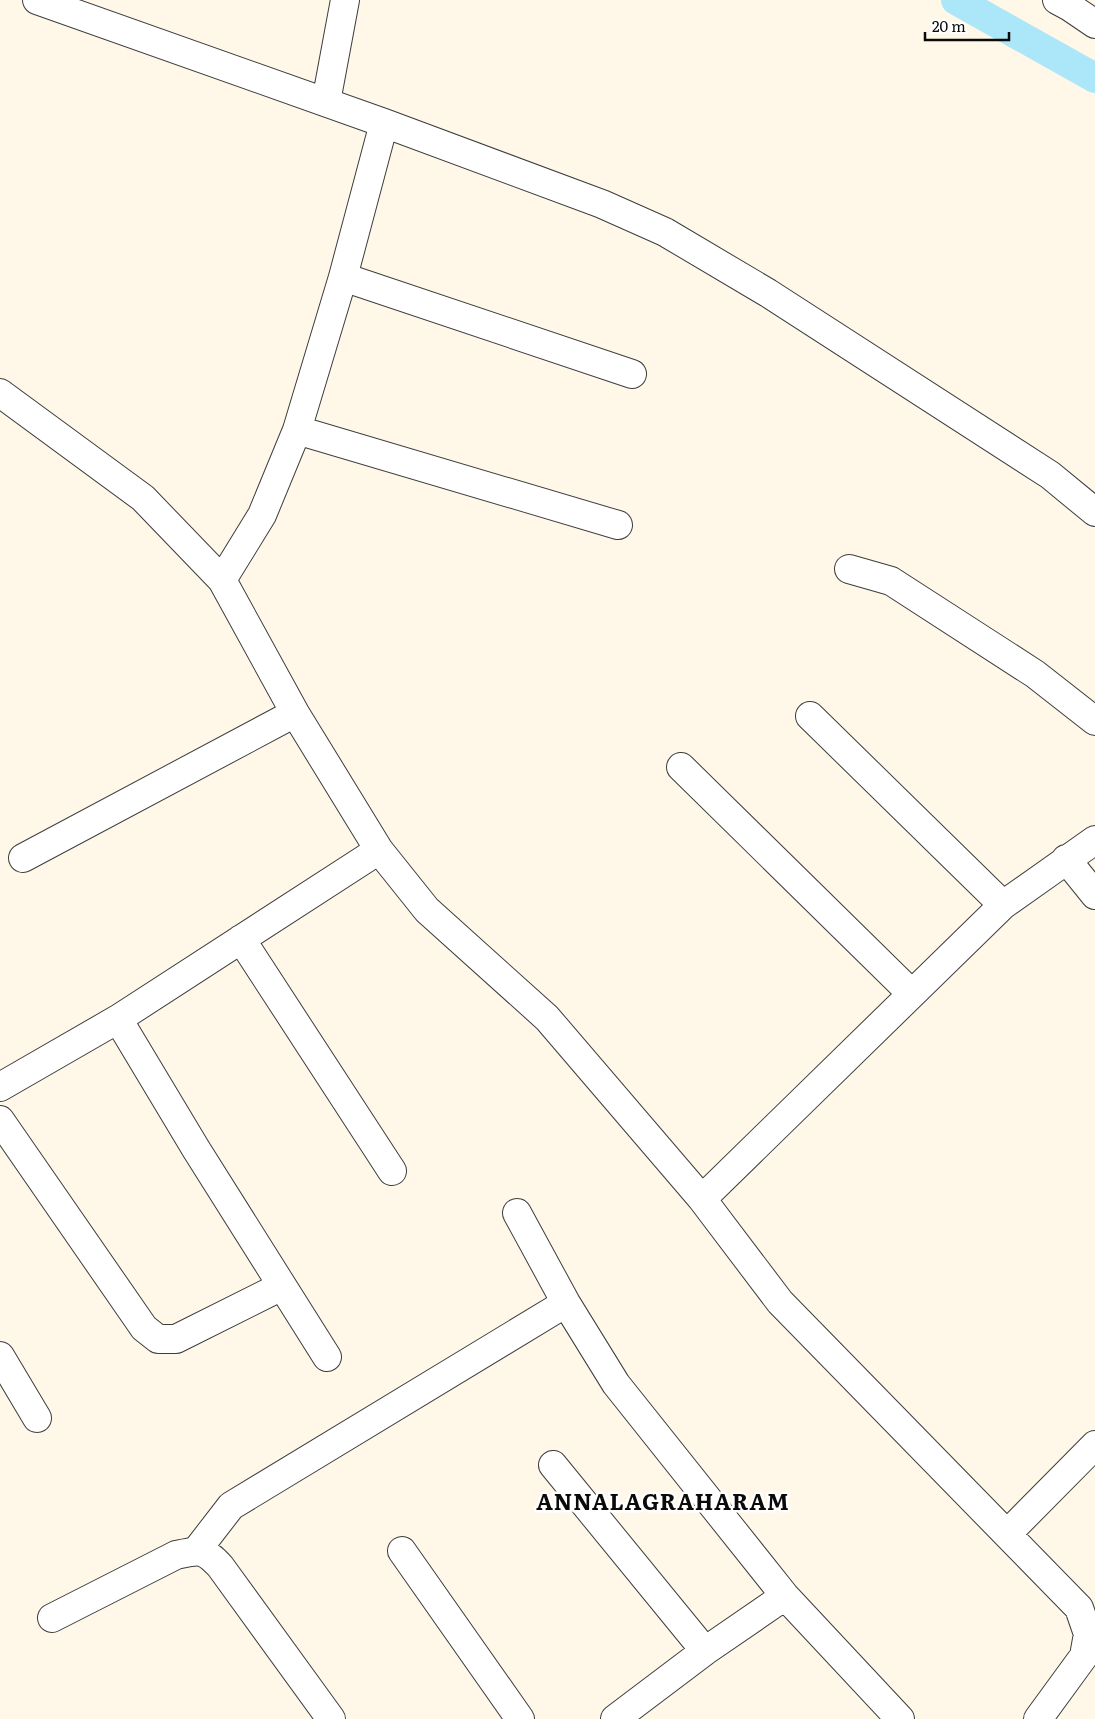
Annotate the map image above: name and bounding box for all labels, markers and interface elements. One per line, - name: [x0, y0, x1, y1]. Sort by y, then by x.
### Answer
- scale bar: [925, 10, 1009, 42]
- text: 20 m: [932, 14, 966, 37]
- district label: ANNALAGRAHARAM: [536, 1484, 790, 1517]

